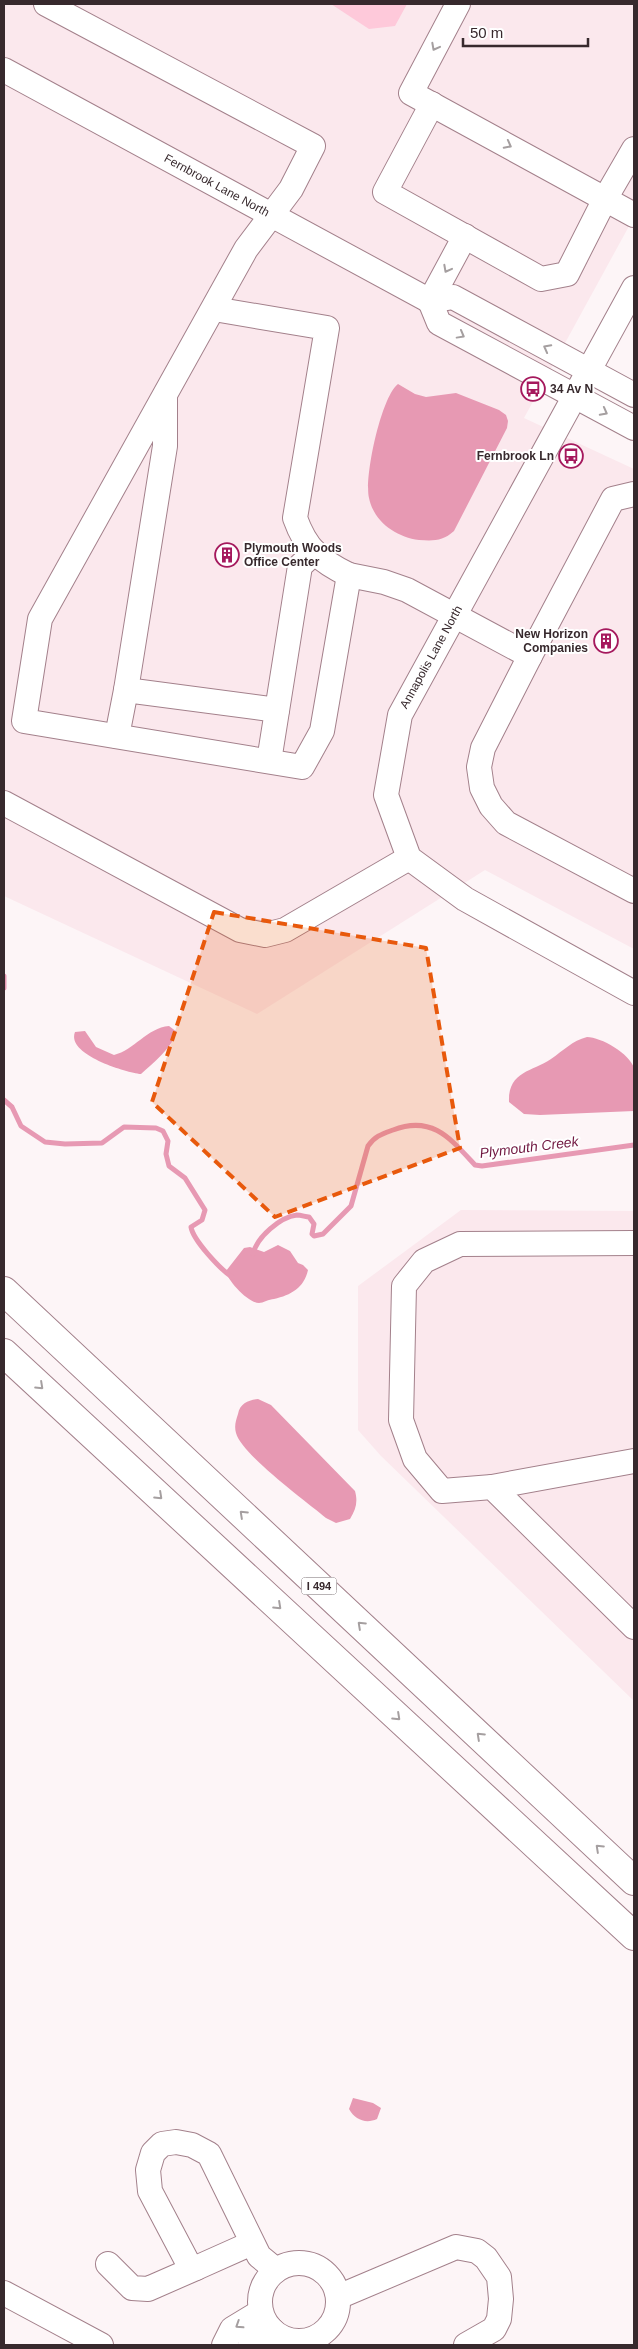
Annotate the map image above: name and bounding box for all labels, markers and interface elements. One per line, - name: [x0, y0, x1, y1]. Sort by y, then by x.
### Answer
- scale bar: [463, 15, 588, 47]
- text: 50 m: [470, 24, 503, 41]
- one-way arrow: [431, 41, 441, 50]
- one-way arrow: [503, 139, 512, 149]
- street label: Fernbrook Lane North: [162, 151, 272, 220]
- one-way arrow: [444, 263, 454, 272]
- one-way arrow: [456, 329, 465, 339]
- one-way arrow: [543, 344, 552, 354]
- bus stop icon: 34 Av N: [520, 376, 546, 402]
- place label: 34 Av N: [550, 382, 593, 396]
- one-way arrow: [599, 406, 608, 416]
- bus stop icon: Fernbrook Ln: [558, 443, 584, 469]
- place label: Fernbrook Ln: [477, 449, 554, 463]
- place label: Plymouth Woods Office Center: [244, 541, 342, 569]
- building icon: Plymouth Woods Office Center: [214, 542, 240, 568]
- street label: Annapolis Lane North: [397, 603, 465, 711]
- place label: New Horizon Companies: [515, 627, 588, 655]
- building icon: New Horizon Companies: [593, 628, 619, 654]
- water label: Plymouth Creek: [479, 1133, 580, 1161]
- one-way arrow: [34, 1380, 43, 1389]
- one-way arrow: [153, 1490, 162, 1499]
- one-way arrow: [239, 1511, 248, 1520]
- road number: I 494: [302, 1578, 336, 1594]
- one-way arrow: [273, 1601, 282, 1610]
- one-way arrow: [358, 1622, 367, 1631]
- one-way arrow: [392, 1711, 401, 1720]
- one-way arrow: [477, 1733, 486, 1742]
- one-way arrow: [595, 1845, 604, 1854]
- one-way arrow: [235, 2319, 244, 2329]

